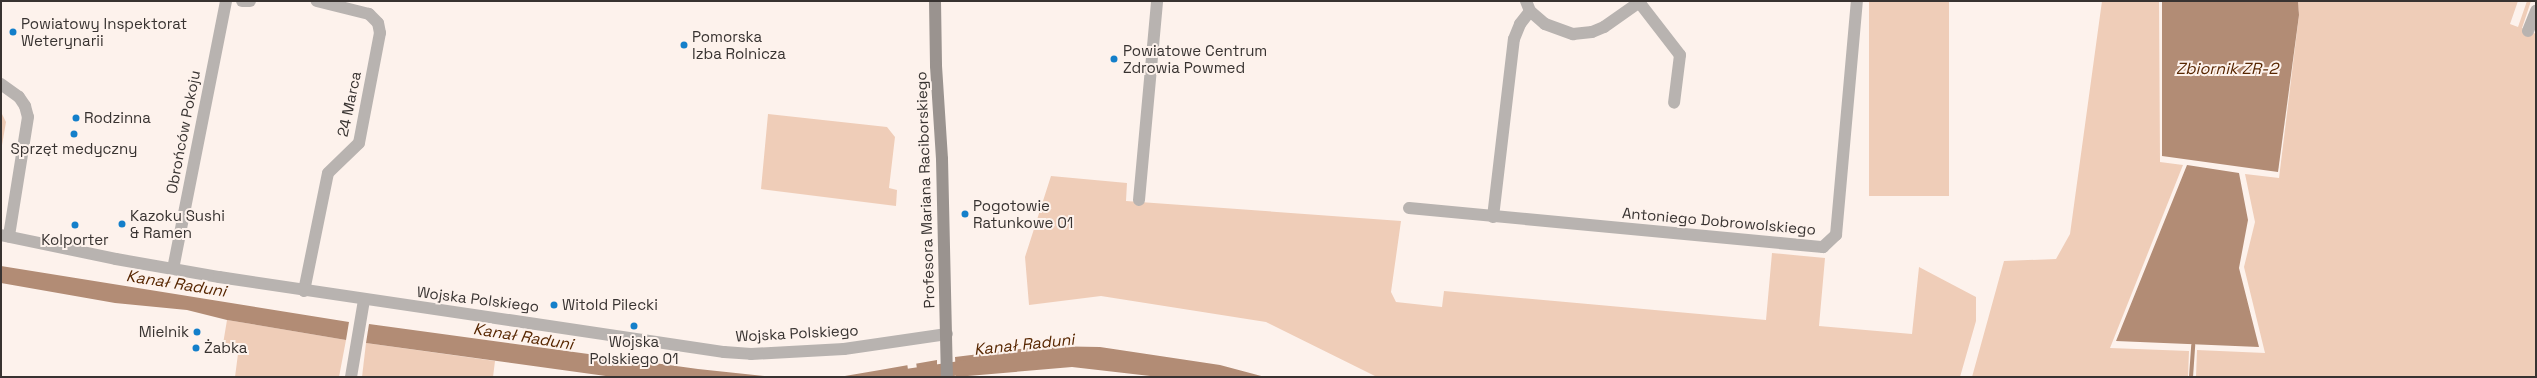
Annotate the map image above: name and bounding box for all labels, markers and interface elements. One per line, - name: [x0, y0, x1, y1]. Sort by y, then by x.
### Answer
- place label: Powiatowy Inspektorat Weterynarii: [21, 14, 187, 49]
- marker: Powiatowy Inspektorat Weterynarii: [8, 27, 18, 37]
- place label: Pomorska Izba Rolnicza: [692, 27, 786, 62]
- marker: Pomorska Izba Rolnicza: [679, 40, 689, 50]
- place label: Powiatowe Centrum Zdrowia Powmed: [1123, 41, 1267, 76]
- marker: Powiatowe Centrum Zdrowia Powmed: [1108, 53, 1120, 65]
- water label: Zbiornik ZR-2: [2176, 59, 2278, 79]
- street label: Obrońców Pokoju: [162, 69, 204, 195]
- street label: 24 Marca: [333, 70, 365, 138]
- street label: Profesora Mariana Raciborskiego: [912, 71, 938, 309]
- place label: Rodzinna: [84, 109, 151, 127]
- marker: Rodzinna: [71, 113, 81, 123]
- marker: Sprzęt medyczny: [69, 129, 79, 139]
- place label: Sprzęt medyczny: [11, 140, 137, 158]
- place label: Pogotowie Ratunkowe 01: [973, 196, 1073, 231]
- street label: Antoniego Dobrowolskiego: [1621, 204, 1817, 238]
- place label: Kazoku Sushi & Ramen: [130, 206, 225, 241]
- marker: Pogotowie Ratunkowe 01: [960, 209, 970, 219]
- marker: Kazoku Sushi & Ramen: [117, 219, 127, 229]
- marker: Kolporter: [70, 220, 80, 230]
- place label: Kolporter: [41, 231, 109, 249]
- water label: Kanał Raduni: [125, 267, 227, 301]
- street label: Wojska Polskiego: [416, 283, 540, 315]
- place label: Witold Pilecki: [562, 296, 658, 314]
- marker: Witold Pilecki: [549, 300, 559, 310]
- water label: Kanał Raduni: [472, 320, 574, 354]
- marker: Wojska Polskiego 01: [629, 321, 639, 331]
- street label: Wojska Polskiego: [735, 321, 859, 345]
- place label: Mielnik: [139, 323, 189, 341]
- marker: Mielnik: [192, 327, 202, 337]
- water label: Kanał Raduni: [973, 330, 1075, 360]
- place label: Wojska Polskiego 01: [590, 332, 678, 367]
- place label: Żabka: [204, 339, 247, 357]
- marker: Żabka: [191, 343, 201, 353]

